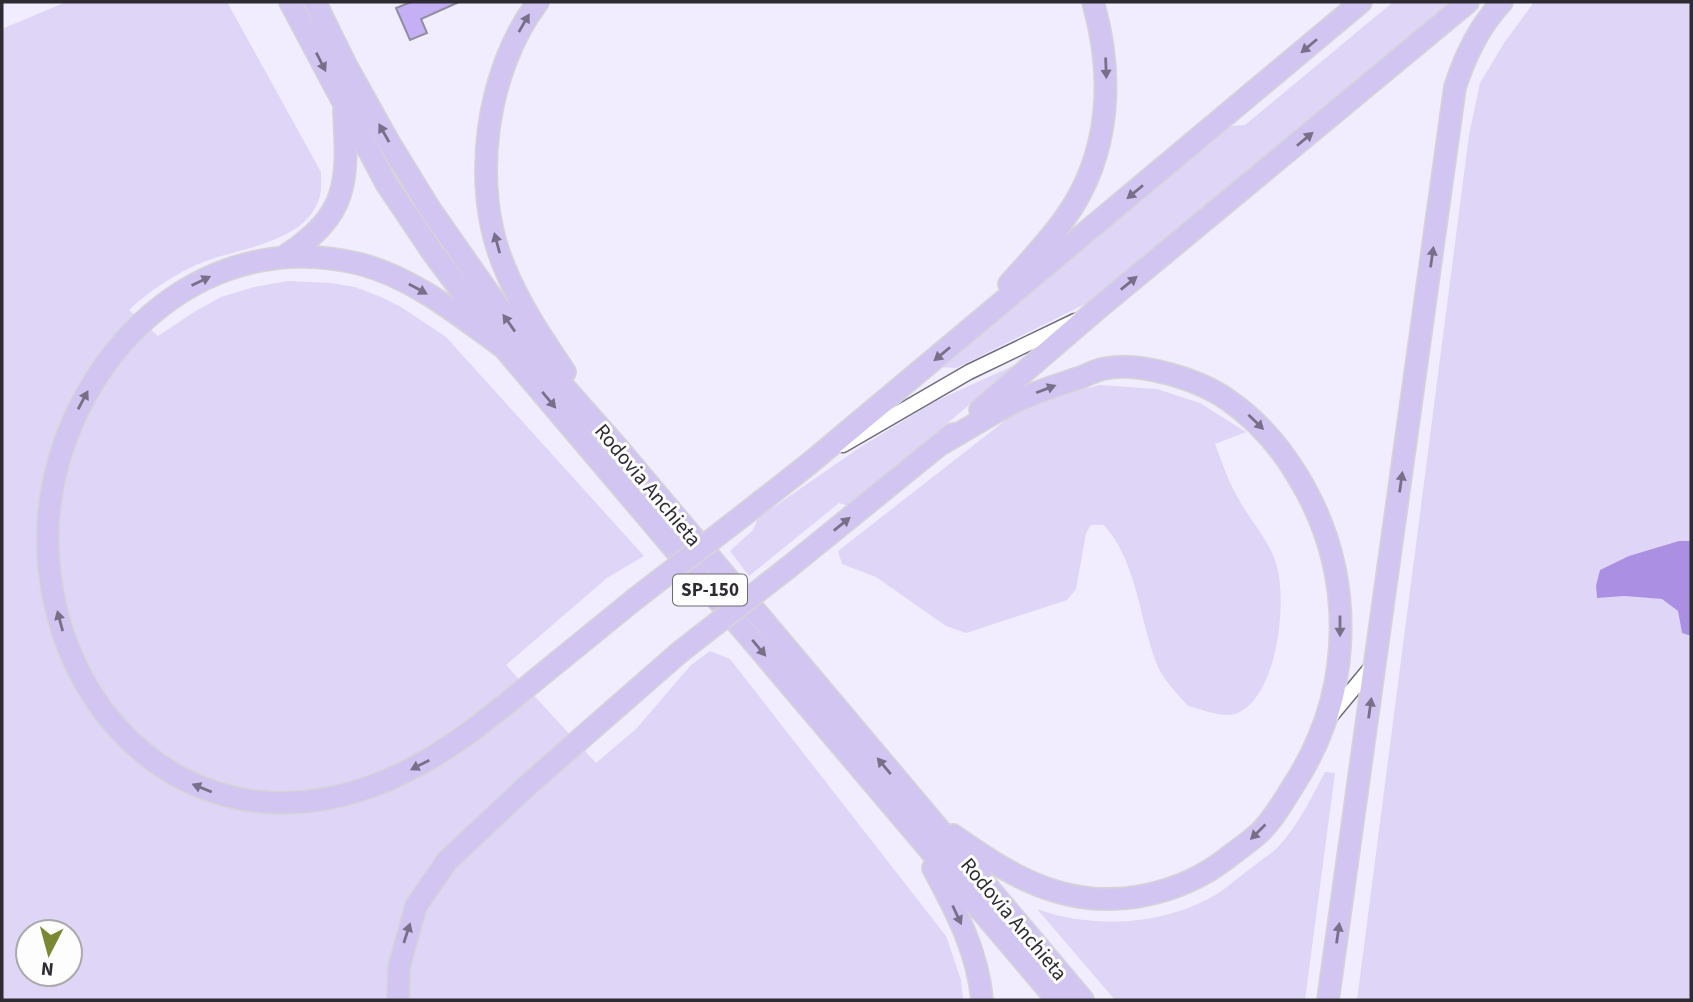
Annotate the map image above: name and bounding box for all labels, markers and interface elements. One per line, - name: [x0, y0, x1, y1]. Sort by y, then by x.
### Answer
- one-way arrow: [518, 14, 530, 33]
- one-way arrow: [1301, 38, 1318, 53]
- one-way arrow: [315, 53, 327, 73]
- one-way arrow: [1100, 58, 1111, 80]
- one-way arrow: [378, 123, 390, 143]
- one-way arrow: [1295, 131, 1313, 146]
- one-way arrow: [1127, 184, 1144, 199]
- one-way arrow: [491, 232, 502, 254]
- one-way arrow: [1426, 246, 1437, 268]
- one-way arrow: [191, 275, 211, 286]
- one-way arrow: [1120, 276, 1138, 291]
- one-way arrow: [409, 283, 429, 295]
- one-way arrow: [502, 314, 516, 332]
- one-way arrow: [933, 346, 950, 361]
- one-way arrow: [1036, 383, 1057, 394]
- one-way arrow: [77, 391, 89, 410]
- one-way arrow: [541, 391, 557, 409]
- one-way arrow: [1247, 414, 1264, 430]
- street label: Rodovia Anchieta: [588, 417, 708, 553]
- one-way arrow: [1396, 471, 1407, 493]
- one-way arrow: [834, 517, 851, 532]
- road number: SP-150: [673, 575, 747, 606]
- one-way arrow: [54, 610, 65, 632]
- one-way arrow: [1335, 616, 1346, 638]
- one-way arrow: [751, 640, 766, 657]
- one-way arrow: [1365, 696, 1376, 718]
- one-way arrow: [877, 757, 892, 775]
- one-way arrow: [410, 758, 430, 770]
- one-way arrow: [191, 782, 212, 793]
- one-way arrow: [1249, 824, 1266, 841]
- street label: Rodovia Anchieta: [954, 851, 1074, 987]
- one-way arrow: [951, 905, 963, 925]
- north arrow: [14, 918, 84, 988]
- one-way arrow: [1333, 922, 1344, 944]
- one-way arrow: [403, 923, 413, 944]
- text: N: [40, 954, 55, 983]

